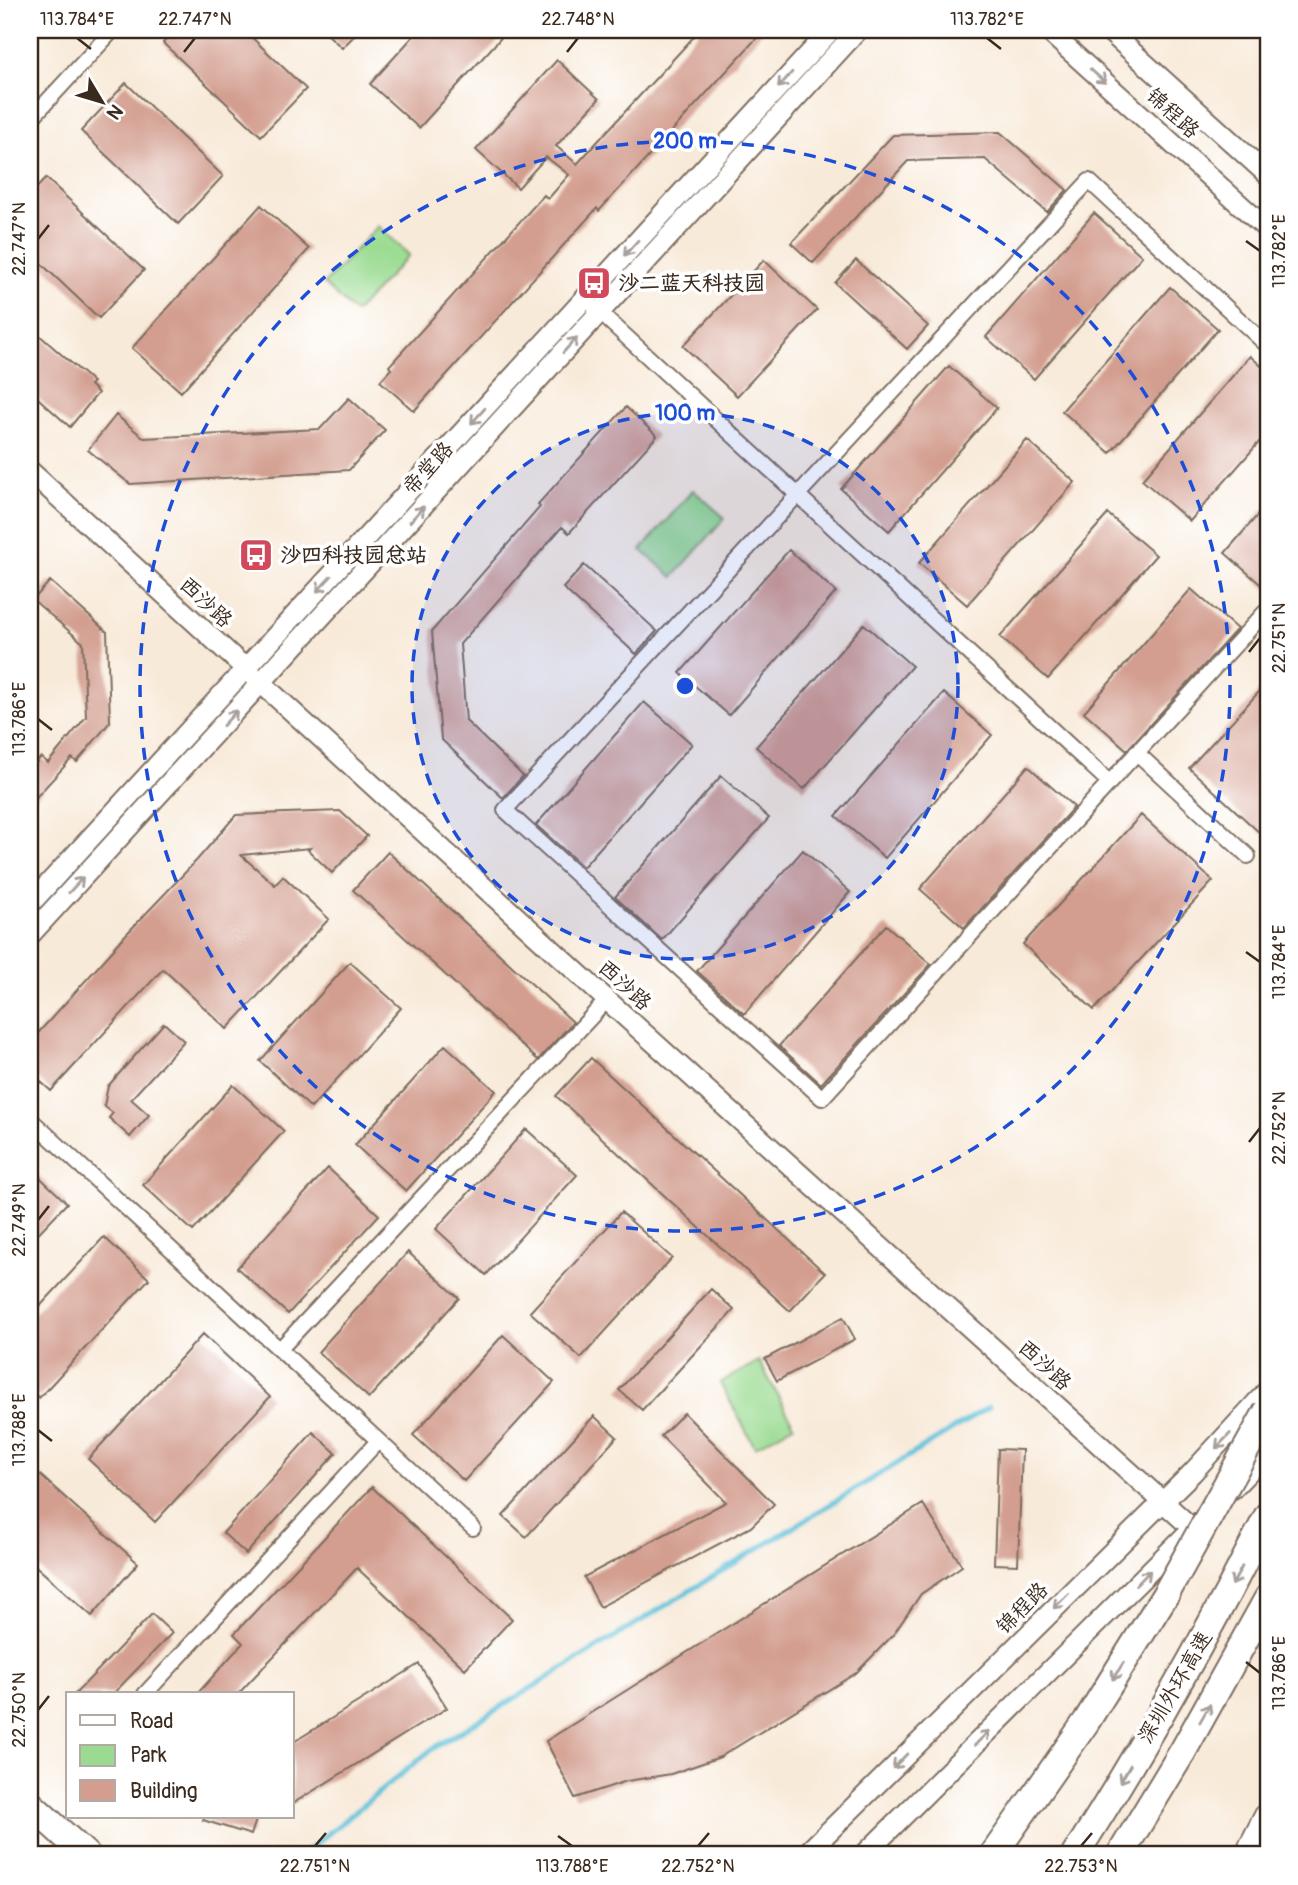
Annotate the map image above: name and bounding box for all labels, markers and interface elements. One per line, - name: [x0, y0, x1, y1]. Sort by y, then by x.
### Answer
- text: 113.784°E: [40, 8, 114, 31]
- text: 22.747°N: [158, 8, 232, 31]
- text: 22.748°N: [541, 8, 615, 31]
- text: 113.782°E: [950, 8, 1024, 31]
- north arrow: [66, 66, 136, 136]
- one-way arrow: [1089, 67, 1106, 84]
- one-way arrow: [776, 71, 793, 88]
- street label: 锦程路: [1140, 82, 1205, 144]
- text: N: [101, 99, 128, 124]
- text: 200 m: [653, 128, 717, 155]
- text: 22.747°N: [8, 202, 31, 276]
- text: 113.782°E: [1268, 214, 1291, 288]
- one-way arrow: [623, 239, 640, 256]
- bus stop icon: 沙二蓝天科技园: [575, 264, 613, 302]
- place label: 沙二蓝天科技园: [618, 270, 765, 297]
- one-way arrow: [562, 336, 578, 354]
- text: 100 m: [655, 400, 715, 427]
- one-way arrow: [470, 407, 486, 425]
- street label: 帝堂路: [397, 436, 459, 501]
- one-way arrow: [409, 505, 425, 523]
- bus stop icon: 沙四科技园总站: [237, 536, 275, 574]
- place label: 沙四科技园总站: [280, 542, 427, 569]
- street label: 西沙路: [173, 571, 238, 634]
- one-way arrow: [315, 575, 332, 592]
- text: 22.751°N: [1268, 603, 1291, 673]
- centre of rings: [673, 674, 697, 698]
- text: 113.786°E: [8, 682, 31, 756]
- one-way arrow: [222, 710, 239, 727]
- one-way arrow: [68, 876, 84, 894]
- text: 113.784°E: [1268, 925, 1291, 999]
- street label: 西沙路: [592, 954, 657, 1016]
- text: 22.752°N: [1268, 1091, 1291, 1165]
- text: 22.749°N: [8, 1183, 31, 1257]
- street label: 西沙路: [1012, 1334, 1077, 1396]
- text: 113.788°E: [8, 1394, 31, 1466]
- one-way arrow: [1214, 1432, 1231, 1449]
- one-way arrow: [1230, 1565, 1243, 1586]
- one-way arrow: [1134, 1569, 1151, 1586]
- street label: 锦程路: [991, 1577, 1054, 1640]
- one-way arrow: [1053, 1593, 1070, 1610]
- street label: 深圳外环高速: [1132, 1626, 1219, 1749]
- text: 113.786°E: [1268, 1636, 1291, 1710]
- one-way arrow: [1111, 1661, 1126, 1680]
- text: 22.750°N: [8, 1672, 31, 1748]
- legend: [66, 1692, 294, 1818]
- one-way arrow: [1198, 1703, 1212, 1723]
- text: Road: [130, 1708, 174, 1735]
- one-way arrow: [973, 1730, 990, 1747]
- text: Park: [130, 1742, 167, 1769]
- one-way arrow: [891, 1753, 908, 1770]
- one-way arrow: [1118, 1764, 1132, 1784]
- text: Building: [130, 1778, 197, 1805]
- text: 22.751°N: [280, 1855, 350, 1878]
- text: 113.788°E: [536, 1855, 608, 1878]
- text: 22.752°N: [661, 1855, 735, 1878]
- text: 22.753°N: [1044, 1855, 1118, 1878]

